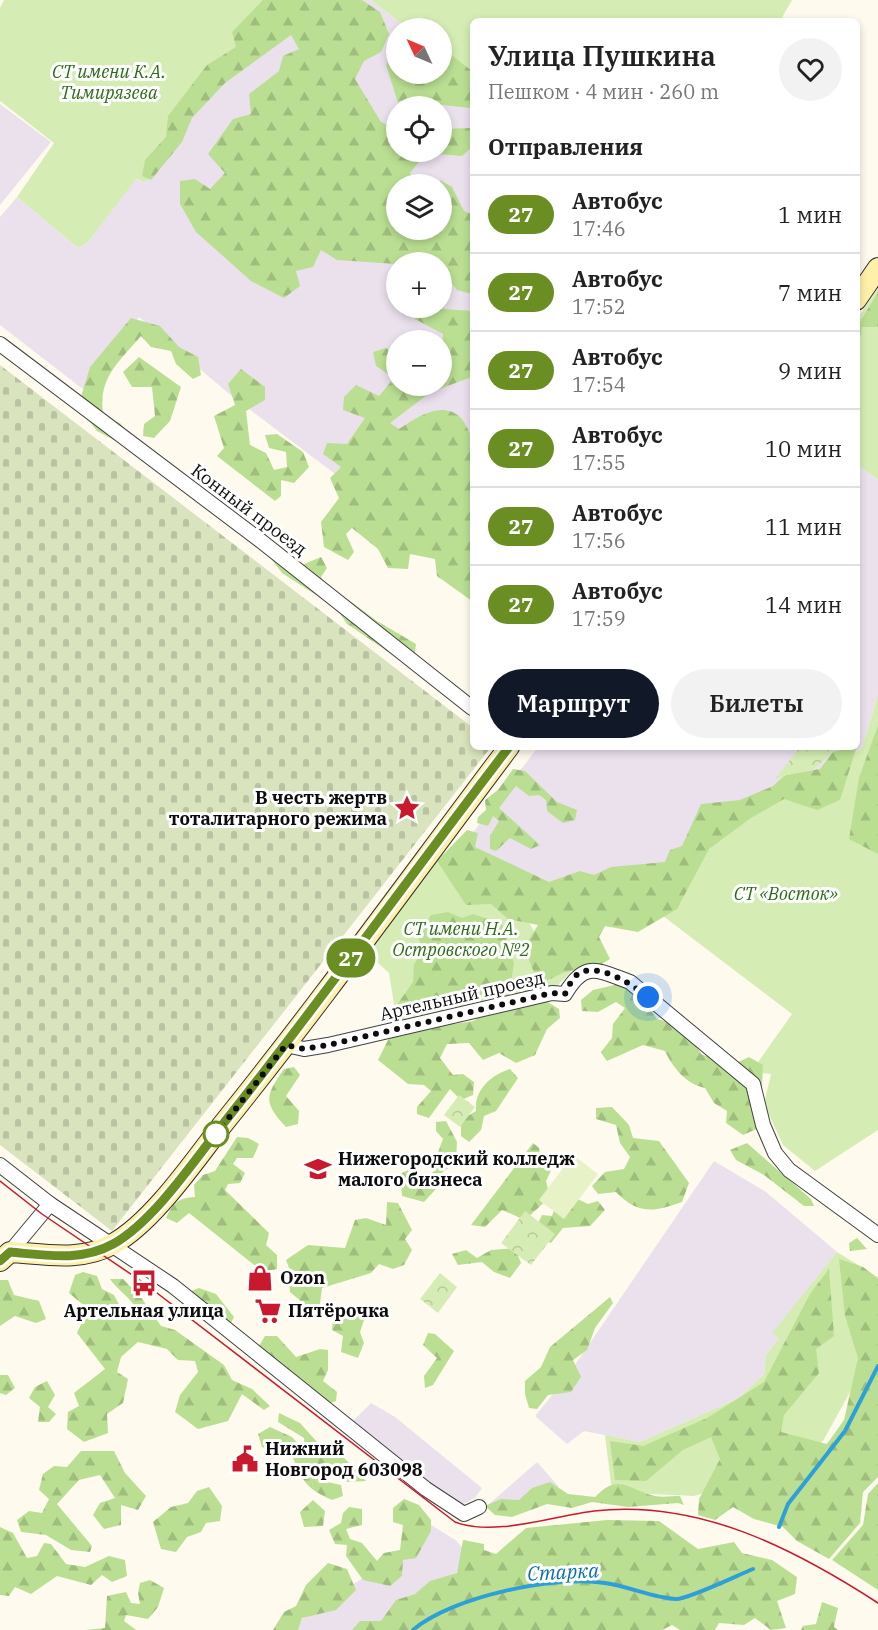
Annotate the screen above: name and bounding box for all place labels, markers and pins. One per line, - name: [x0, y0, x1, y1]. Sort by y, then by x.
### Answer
- place label: В честь жертв тоталитарного режима: [169, 786, 387, 830]
- place icon: В честь жертв тоталитарного режима: [392, 793, 422, 823]
- unlabelled marker: [203, 1121, 229, 1147]
- place label: Нижегородский колледж малого бизнеса: [338, 1147, 575, 1191]
- school or university icon: Нижегородский колледж малого бизнеса: [303, 1154, 333, 1184]
- shop icon: Ozon: [245, 1263, 275, 1293]
- place label: Ozon: [280, 1266, 325, 1289]
- bus stop icon: Артельная улица: [129, 1268, 159, 1298]
- supermarket icon: Пятёрочка: [253, 1296, 283, 1326]
- place label: Артельная улица: [64, 1299, 224, 1322]
- place label: Пятёрочка: [288, 1299, 389, 1322]
- place label: Нижний Новгород 603098: [265, 1437, 423, 1481]
- public building icon: Нижний Новгород 603098: [230, 1444, 260, 1474]

